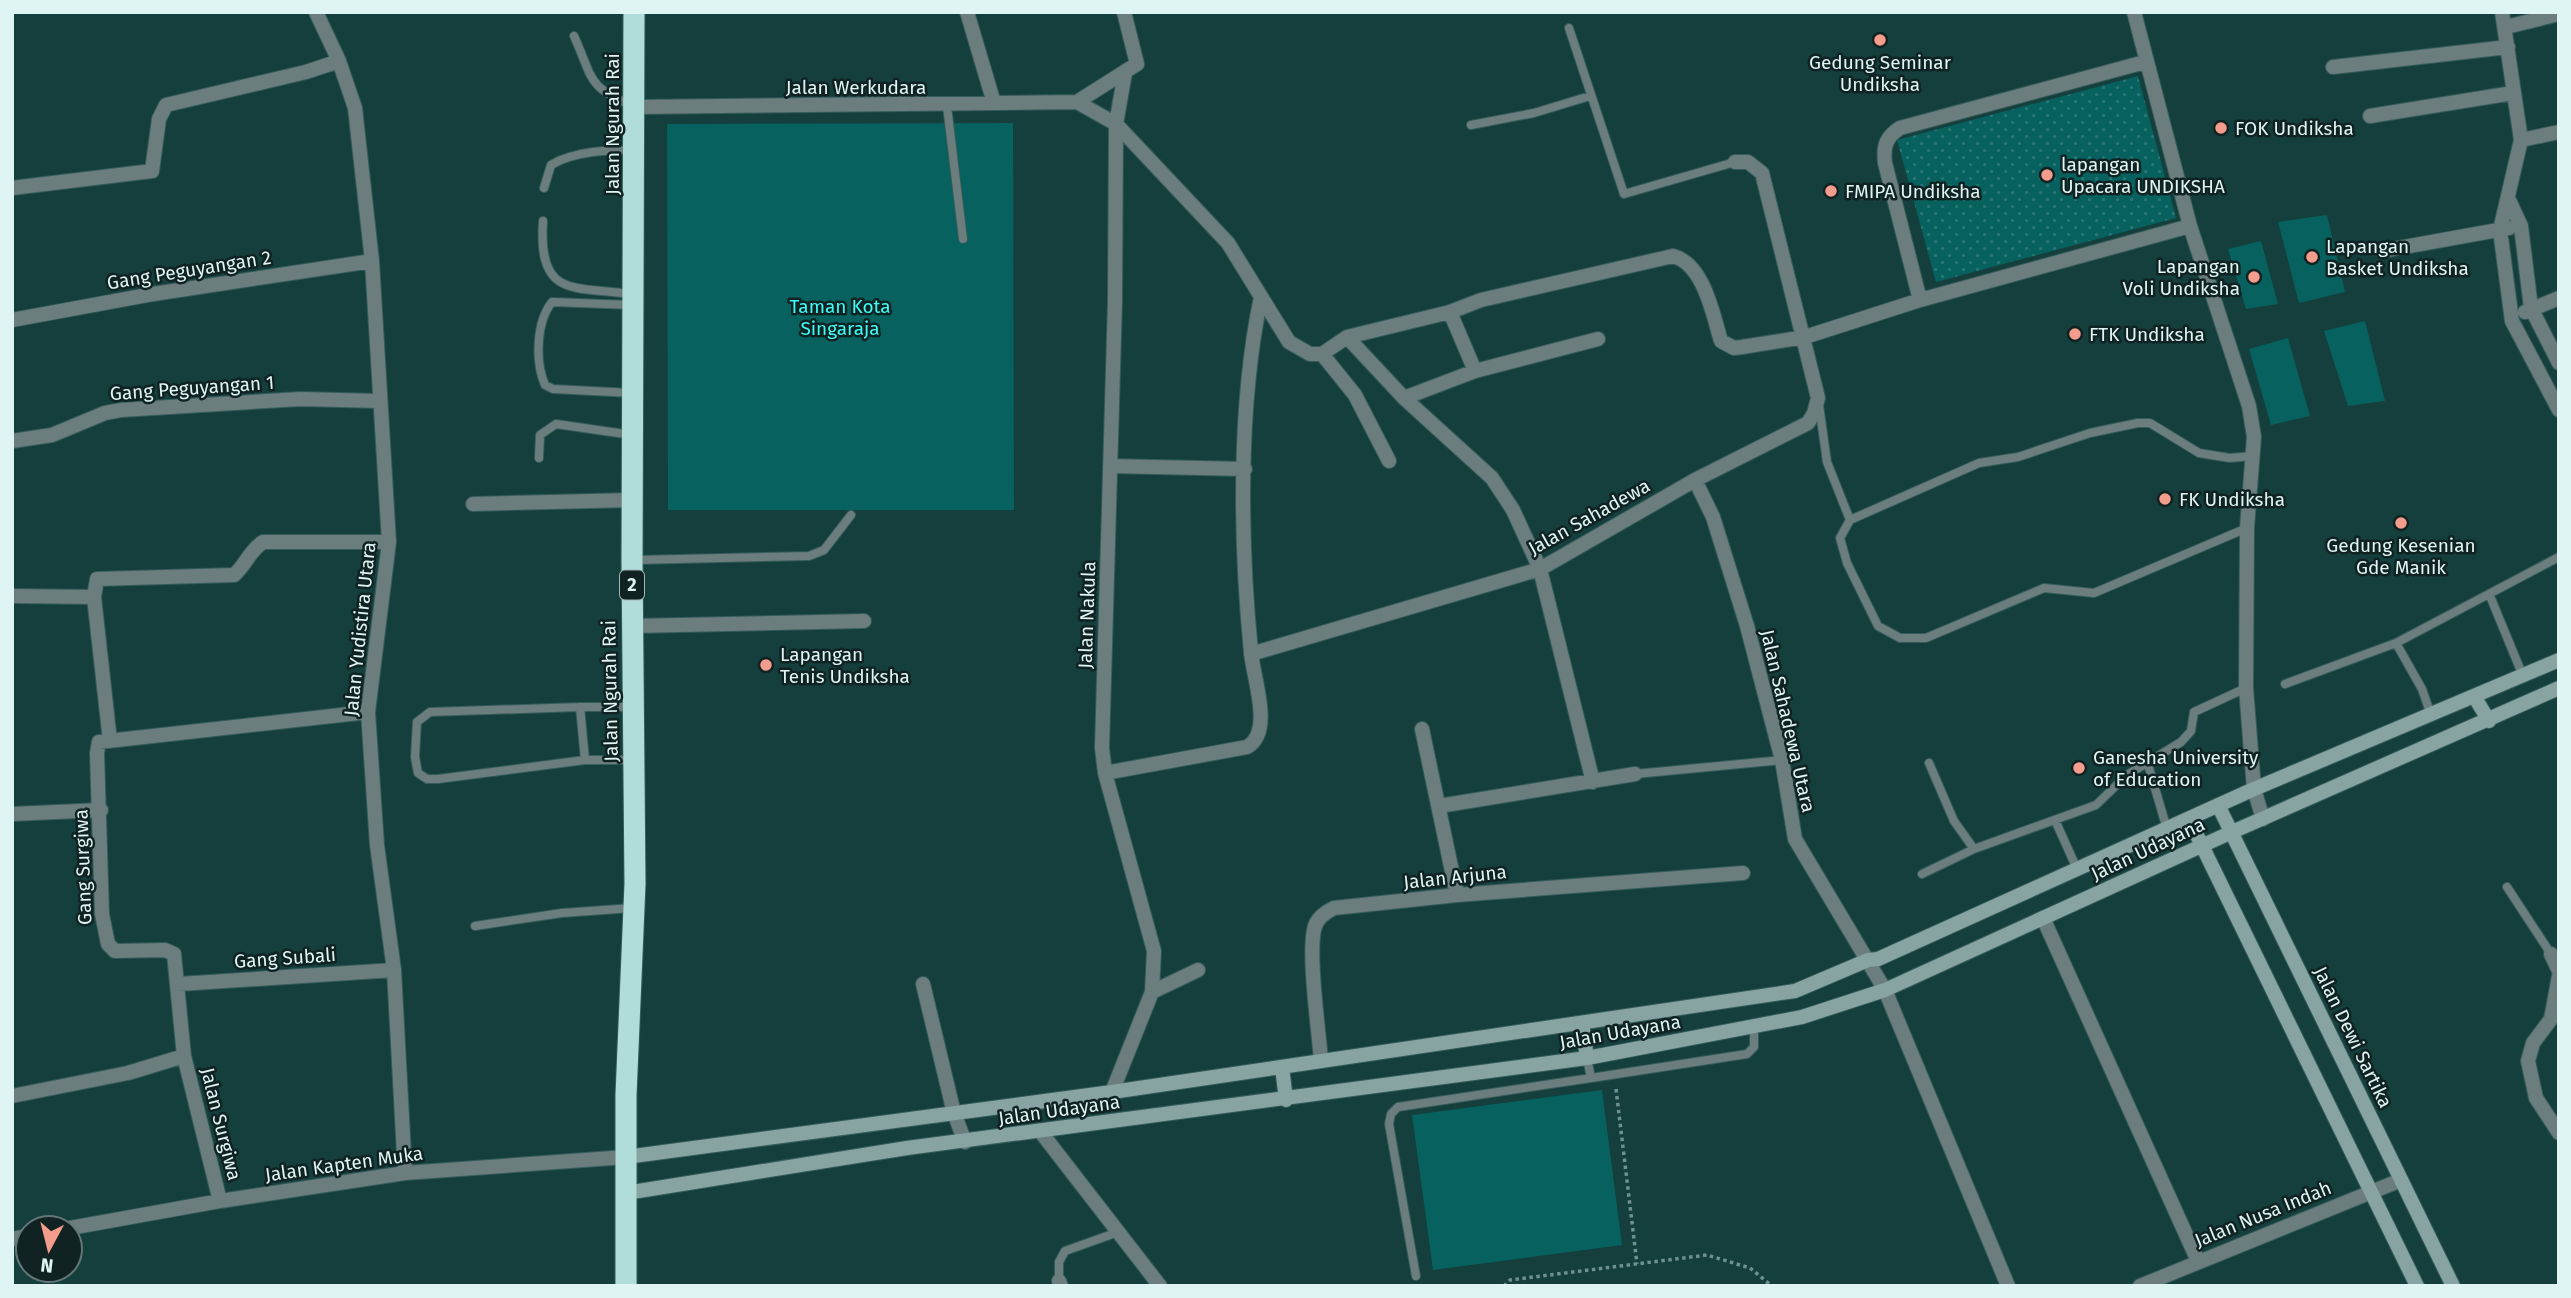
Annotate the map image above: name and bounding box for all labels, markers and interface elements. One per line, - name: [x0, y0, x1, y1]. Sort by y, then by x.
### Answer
- marker: Gedung Seminar Undiksha: [1872, 32, 1888, 48]
- place label: Gedung Seminar Undiksha: [1809, 51, 1952, 96]
- street label: Jalan Ngurah Rai: [601, 53, 624, 195]
- street label: Jalan Werkudara: [786, 76, 926, 99]
- place label: FOK Undiksha: [2235, 117, 2354, 140]
- marker: FOK Undiksha: [2213, 120, 2229, 136]
- place label: lapangan Upacara UNDIKSHA: [2061, 153, 2225, 198]
- marker: lapangan Upacara UNDIKSHA: [2039, 167, 2055, 183]
- place label: FMIPA Undiksha: [1845, 180, 1981, 203]
- marker: FMIPA Undiksha: [1823, 183, 1839, 199]
- place label: Lapangan Basket Undiksha: [2326, 235, 2469, 280]
- street label: Gang Peguyangan 2: [105, 246, 273, 294]
- marker: Lapangan Basket Undiksha: [2304, 249, 2320, 265]
- place label: Lapangan Voli Undiksha: [2122, 255, 2240, 300]
- marker: Lapangan Voli Undiksha: [2246, 269, 2262, 285]
- park label: Taman Kota Singaraja: [789, 295, 891, 340]
- place label: FTK Undiksha: [2089, 323, 2205, 346]
- marker: FTK Undiksha: [2067, 326, 2083, 342]
- street label: Gang Peguyangan 1: [109, 371, 275, 405]
- street label: Jalan Sahadewa: [1524, 474, 1654, 560]
- place label: FK Undiksha: [2179, 488, 2285, 511]
- marker: FK Undiksha: [2157, 491, 2173, 507]
- marker: Gedung Kesenian Gde Manik: [2393, 515, 2409, 531]
- place label: Gedung Kesenian Gde Manik: [2326, 534, 2476, 579]
- street label: Jalan Yudistira Utara: [339, 541, 381, 717]
- street label: Jalan Nakula: [1074, 561, 1100, 669]
- road number: 2: [620, 570, 644, 600]
- street label: Jalan Ngurah Rai: [597, 620, 623, 762]
- street label: Jalan Sahadewa Utara: [1756, 627, 1820, 815]
- place label: Lapangan Tenis Undiksha: [780, 643, 910, 688]
- marker: Lapangan Tenis Undiksha: [758, 657, 774, 673]
- place label: Ganesha University of Education: [2093, 746, 2259, 791]
- marker: Ganesha University of Education: [2071, 760, 2087, 776]
- street label: Gang Surgiwa: [69, 809, 97, 925]
- street label: Jalan Udayana: [2088, 813, 2208, 885]
- street label: Jalan Arjuna: [1402, 860, 1508, 894]
- street label: Gang Subali: [233, 943, 337, 973]
- street label: Jalan Dewi Sartika: [2309, 963, 2397, 1111]
- street label: Jalan Udayana: [1558, 1010, 1682, 1054]
- street label: Jalan Surgiwa: [196, 1065, 246, 1183]
- street label: Jalan Udayana: [997, 1090, 1121, 1130]
- street label: Jalan Kapten Muka: [264, 1142, 424, 1186]
- street label: Jalan Nusa Indah: [2191, 1176, 2335, 1252]
- north arrow: [14, 1214, 84, 1284]
- text: N: [39, 1253, 55, 1278]

